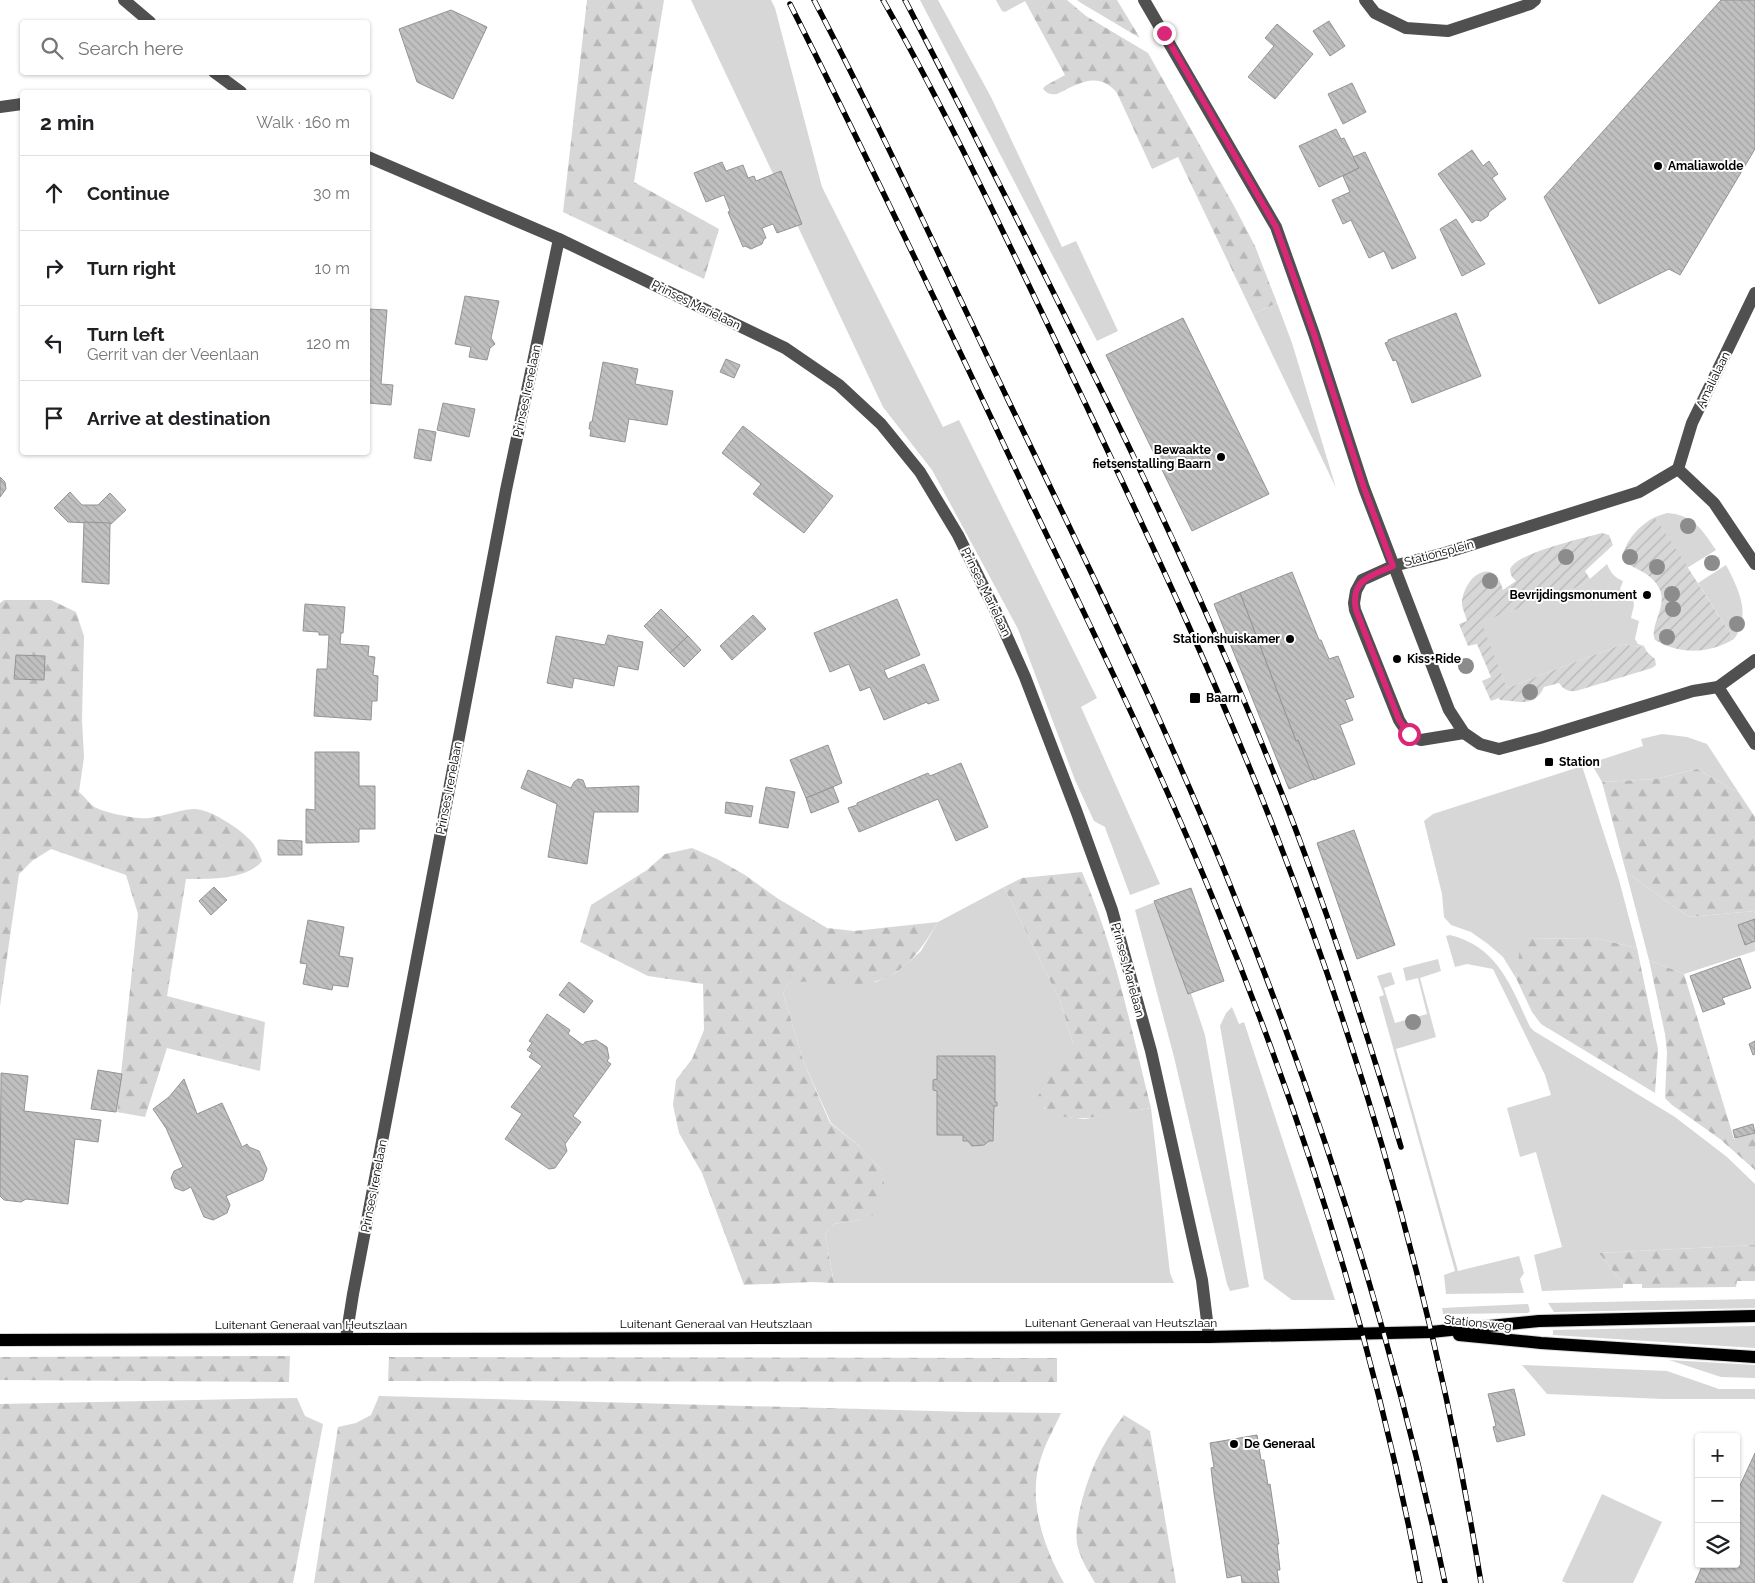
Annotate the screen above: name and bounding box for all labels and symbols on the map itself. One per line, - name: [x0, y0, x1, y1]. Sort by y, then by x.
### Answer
- route end: [1153, 22, 1176, 45]
- place label: Amaliawolde: [1668, 159, 1744, 173]
- marker: Amaliawolde: [1652, 160, 1664, 172]
- street label: Prinses Marielaan: [649, 277, 743, 333]
- street label: Prinses Irenelaan: [510, 343, 544, 439]
- street label: Amalialaan: [1693, 349, 1733, 411]
- place label: Bewaakte fietsenstalling Baarn: [1092, 443, 1211, 471]
- marker: Bewaakte fietsenstalling Baarn: [1215, 451, 1227, 463]
- street label: Stationsplein: [1403, 537, 1475, 569]
- street label: Prinses Marielaan: [958, 545, 1014, 639]
- place label: Bevrijdingsmonument: [1510, 588, 1637, 602]
- marker: Bevrijdingsmonument: [1641, 589, 1653, 601]
- place label: Stationshuiskamer: [1173, 632, 1280, 646]
- marker: Stationshuiskamer: [1284, 633, 1296, 645]
- place label: Kiss+Ride: [1407, 652, 1461, 666]
- marker: Kiss+Ride: [1391, 653, 1403, 665]
- marker: Baarn: [1188, 691, 1202, 705]
- place label: Baarn: [1206, 691, 1240, 705]
- route start: [1398, 723, 1421, 746]
- street label: Prinses Irenelaan: [433, 740, 465, 836]
- place label: Station: [1559, 755, 1600, 769]
- marker: Station: [1543, 756, 1555, 768]
- street label: Prinses Marielaan: [1109, 921, 1147, 1019]
- street label: Prinses Irenelaan: [358, 1138, 390, 1234]
- street label: Stationsweg: [1443, 1312, 1513, 1334]
- street label: Luitenant Generaal van Heutszlaan: [1025, 1316, 1217, 1330]
- street label: Luitenant Generaal van Heutszlaan: [620, 1317, 812, 1331]
- street label: Luitenant Generaal van Heutszlaan: [215, 1318, 407, 1332]
- place label: De Generaal: [1244, 1437, 1315, 1451]
- marker: De Generaal: [1228, 1438, 1240, 1450]

